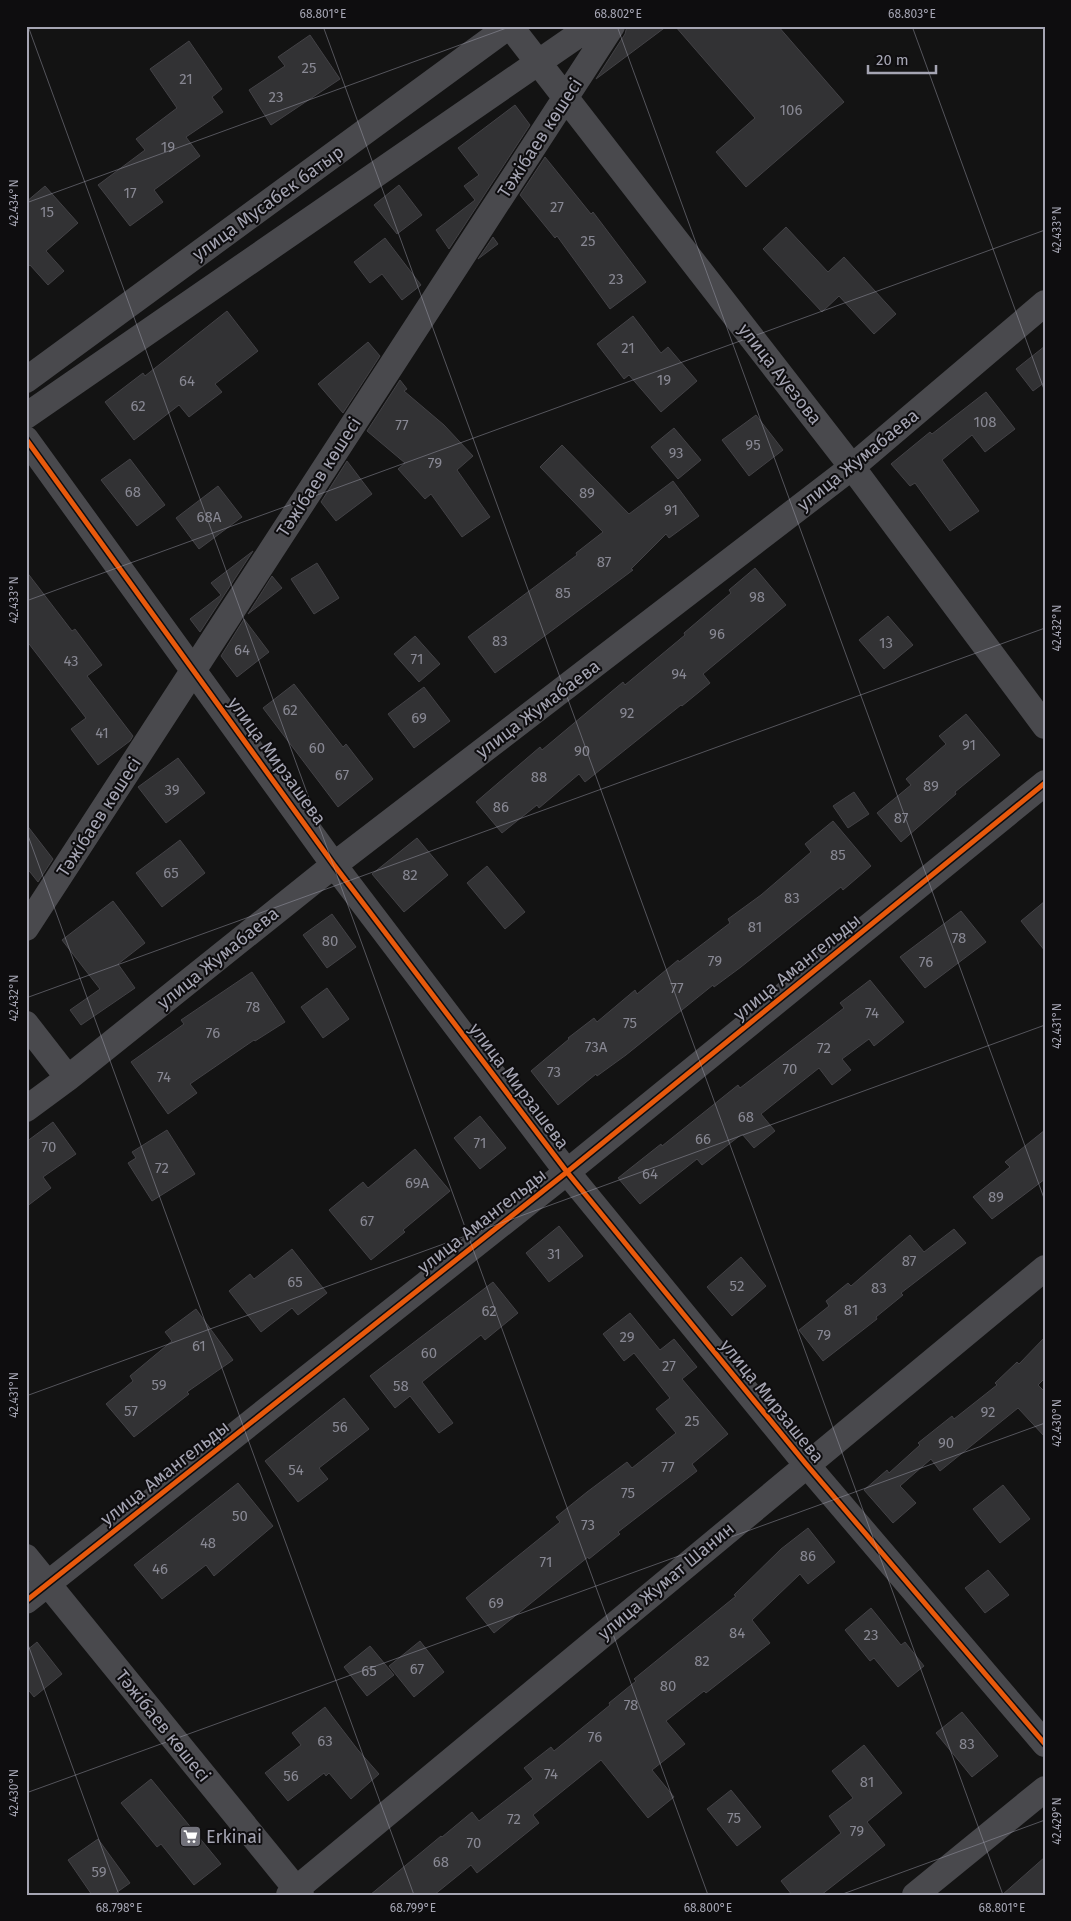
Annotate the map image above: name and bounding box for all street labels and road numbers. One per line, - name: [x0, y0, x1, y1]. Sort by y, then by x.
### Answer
- street label: Тәжібаев көшесі: [493, 74, 587, 202]
- street label: улица Мусабек батыр: [188, 141, 348, 265]
- street label: улица Ауезова: [734, 319, 826, 429]
- street label: улица Жумабаева: [793, 404, 923, 516]
- street label: Тәжібаев көшесі: [272, 413, 366, 541]
- street label: улица Жумабаева: [472, 655, 604, 763]
- street label: улица Мирзашева: [223, 693, 331, 829]
- street label: Тәжібаев көшесі: [52, 753, 146, 881]
- street label: улица Жумабаева: [153, 902, 283, 1014]
- street label: улица Амангельды: [729, 909, 865, 1025]
- street label: улица Мирзашева: [464, 1018, 574, 1154]
- street label: улица Амангельды: [413, 1164, 551, 1278]
- street label: улица Мирзашева: [715, 1335, 829, 1467]
- street label: улица Амангельды: [96, 1416, 234, 1530]
- street label: улица Жумат Шанин: [593, 1518, 739, 1644]
- street label: Тәжібаев көшесі: [111, 1665, 215, 1787]

